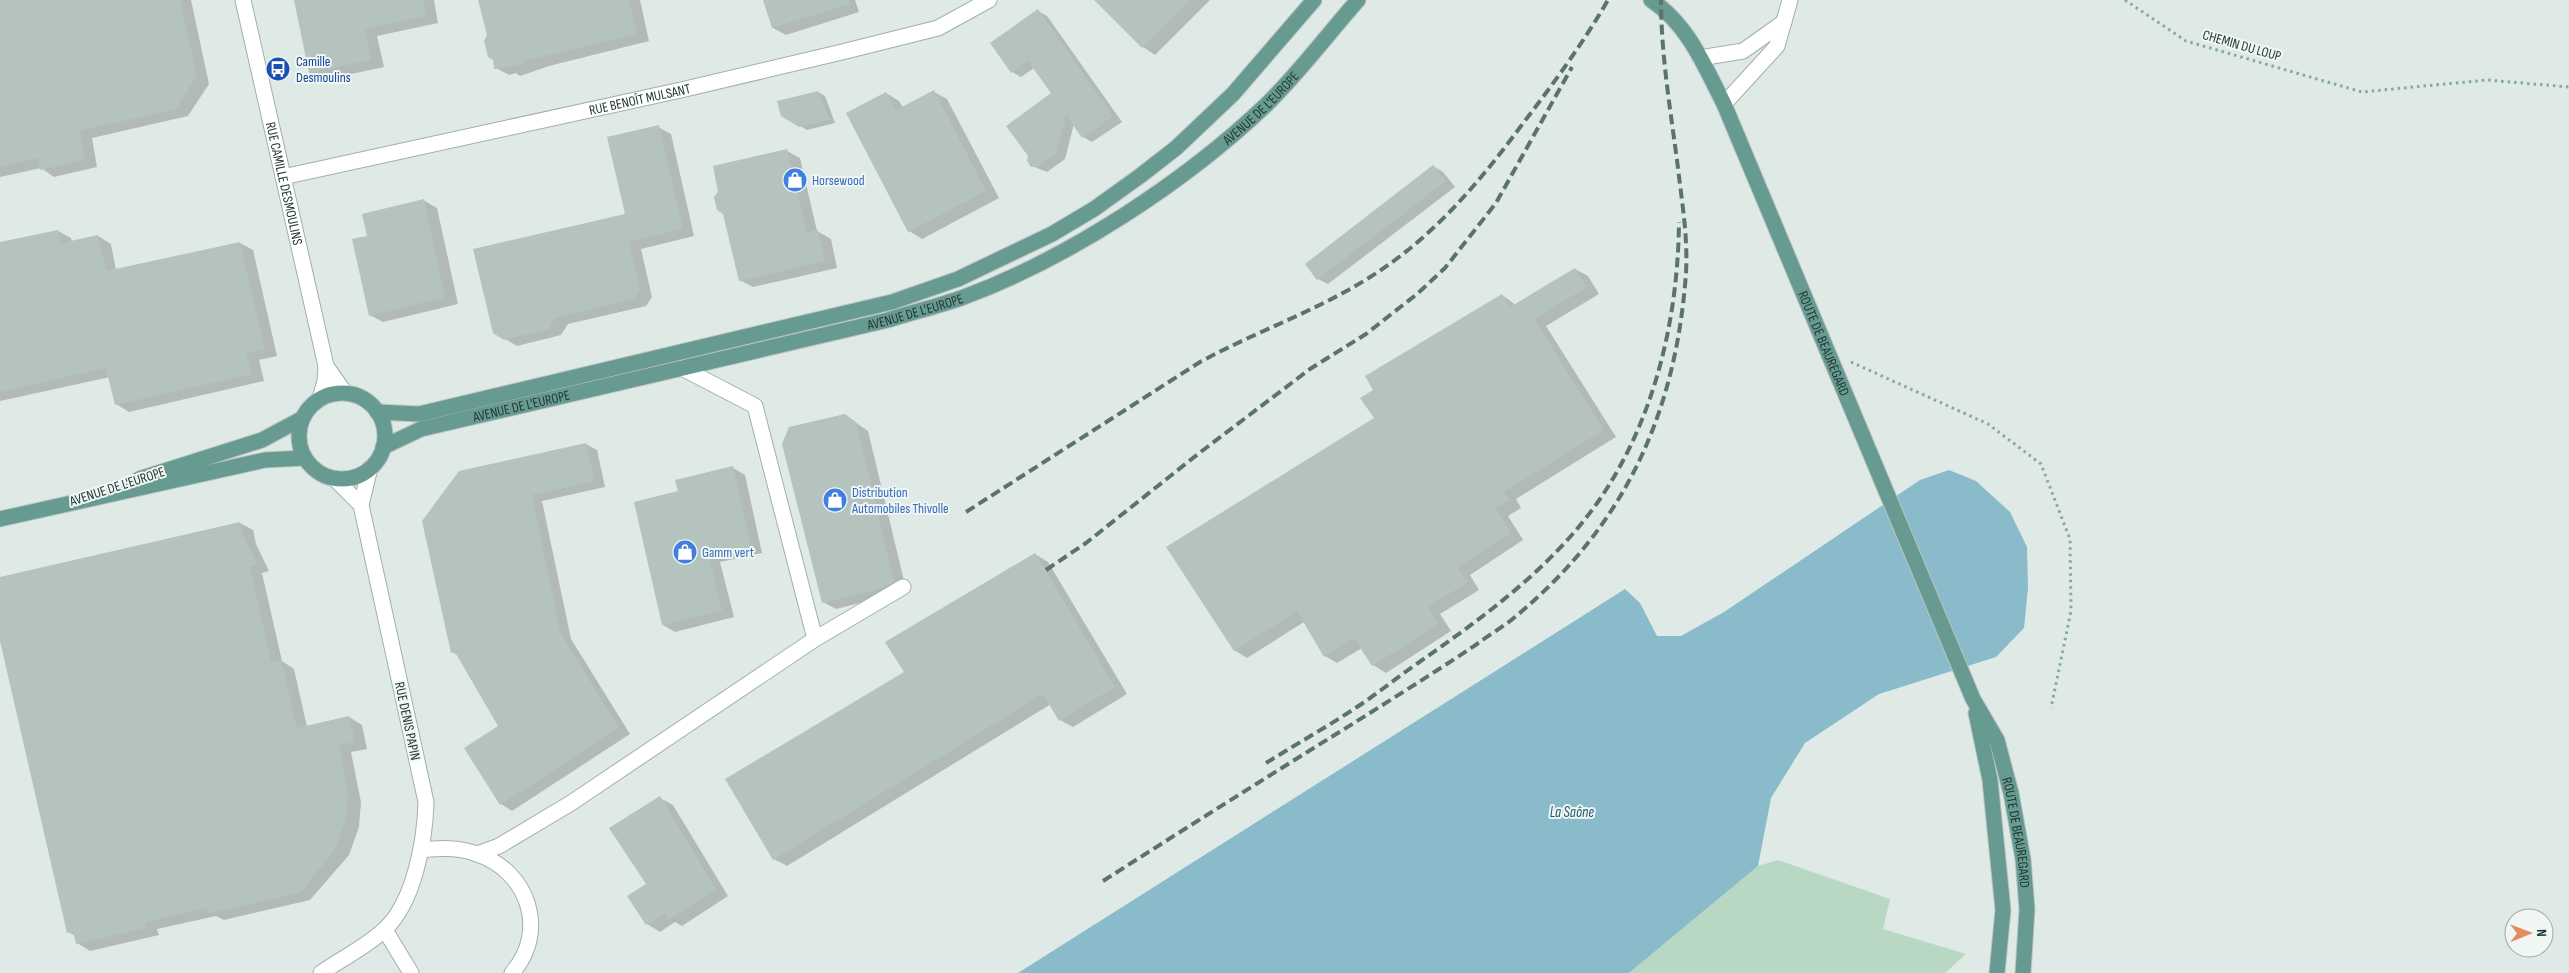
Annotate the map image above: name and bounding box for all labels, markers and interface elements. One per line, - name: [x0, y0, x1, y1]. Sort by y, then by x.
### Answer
- street label: CHEMIN DU LOUP: [2201, 26, 2283, 65]
- place label: Camille Desmoulins: [296, 53, 351, 86]
- bus stop icon: Camille Desmoulins: [265, 56, 291, 82]
- street label: AVENUE DE L'EUROPE: [1219, 68, 1303, 149]
- street label: RUE BENOÎT MULSANT: [587, 80, 692, 119]
- street label: RUE CAMILLE DESMOULINS: [262, 120, 306, 247]
- shop icon: Horsewood: [782, 167, 808, 193]
- place label: Horsewood: [812, 172, 865, 189]
- street label: ROUTE DE BEAUREGARD: [1794, 288, 1853, 398]
- street label: AVENUE DE L'EUROPE: [865, 290, 966, 334]
- street label: AVENUE DE L'EUROPE: [470, 387, 572, 426]
- street label: AVENUE DE L'EUROPE: [67, 463, 167, 510]
- place label: Distribution Automobiles Thivolle: [851, 484, 949, 517]
- shop icon: Distribution Automobiles Thivolle: [822, 487, 848, 513]
- shop icon: Gamm vert: [672, 539, 698, 565]
- place label: Gamm vert: [702, 544, 754, 561]
- street label: RUE DENIS PAPIN: [391, 680, 424, 762]
- street label: ROUTE DE BEAUREGARD: [1998, 775, 2033, 889]
- water label: La Saône: [1550, 803, 1594, 822]
- north arrow: [2504, 908, 2554, 958]
- text: N: [2533, 929, 2550, 937]

